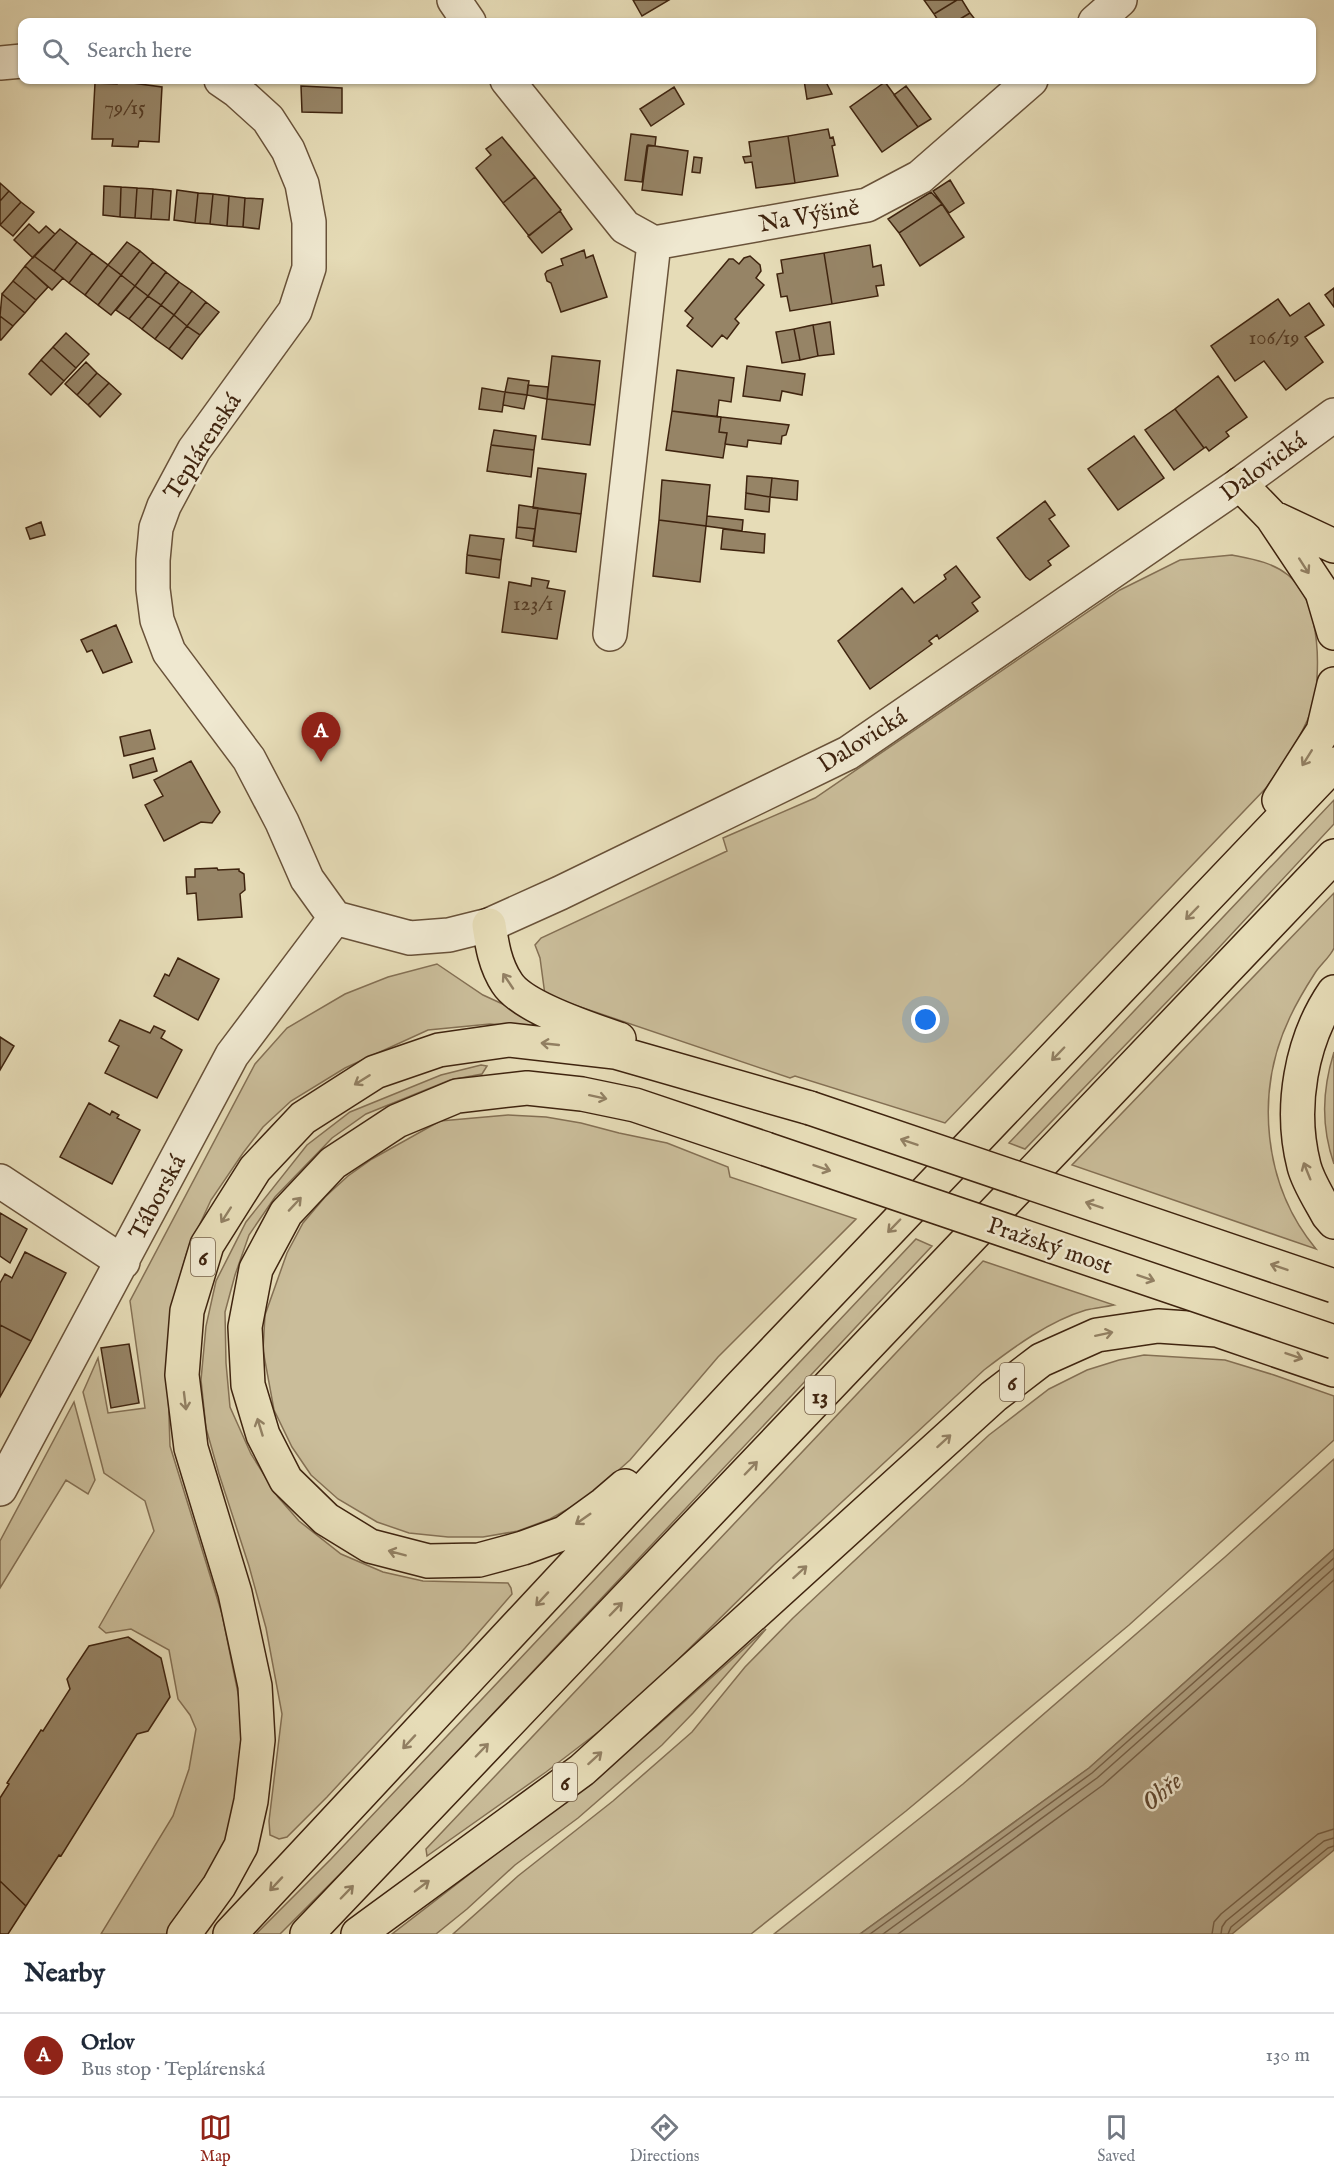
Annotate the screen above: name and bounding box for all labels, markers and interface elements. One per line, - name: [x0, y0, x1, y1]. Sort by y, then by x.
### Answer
- search box: [18, 18, 1316, 84]
- icon: search: [39, 35, 72, 68]
- text: Search here: [87, 37, 192, 65]
- house number: 79/15: [104, 95, 146, 122]
- street label: Na Výšině: [757, 192, 862, 241]
- house number: 106/19: [1248, 325, 1300, 352]
- street label: Teplárenská: [157, 387, 249, 506]
- street label: Dalovická: [1215, 425, 1314, 509]
- one-way arrow: [1299, 557, 1311, 574]
- house number: 123/1: [513, 591, 553, 618]
- street label: Dalovická: [812, 701, 914, 781]
- pin: A: [302, 712, 340, 762]
- one-way arrow: [1300, 749, 1312, 766]
- one-way arrow: [1185, 906, 1199, 921]
- one-way arrow: [501, 972, 514, 989]
- your location: [911, 1005, 940, 1034]
- one-way arrow: [541, 1038, 561, 1049]
- one-way arrow: [1050, 1047, 1065, 1062]
- one-way arrow: [354, 1074, 371, 1086]
- one-way arrow: [588, 1092, 607, 1103]
- one-way arrow: [900, 1135, 919, 1146]
- street label: Táborská: [123, 1149, 194, 1246]
- one-way arrow: [1301, 1162, 1312, 1181]
- one-way arrow: [812, 1163, 831, 1174]
- one-way arrow: [288, 1196, 302, 1211]
- one-way arrow: [1085, 1198, 1104, 1209]
- one-way arrow: [219, 1206, 231, 1223]
- street label: Pražský most: [983, 1211, 1116, 1282]
- one-way arrow: [887, 1218, 901, 1233]
- road number: 6: [191, 1238, 215, 1276]
- one-way arrow: [1270, 1261, 1289, 1272]
- one-way arrow: [1136, 1273, 1155, 1284]
- one-way arrow: [1094, 1328, 1113, 1339]
- one-way arrow: [1284, 1352, 1303, 1363]
- road number: 6: [1000, 1363, 1024, 1401]
- road number: 13: [805, 1376, 835, 1414]
- one-way arrow: [180, 1391, 191, 1410]
- one-way arrow: [254, 1418, 265, 1437]
- one-way arrow: [936, 1434, 951, 1448]
- one-way arrow: [743, 1461, 757, 1476]
- one-way arrow: [575, 1513, 591, 1526]
- one-way arrow: [388, 1547, 407, 1559]
- one-way arrow: [792, 1565, 807, 1579]
- one-way arrow: [536, 1591, 550, 1606]
- one-way arrow: [609, 1602, 623, 1617]
- one-way arrow: [402, 1734, 417, 1749]
- one-way arrow: [474, 1743, 489, 1758]
- one-way arrow: [588, 1751, 603, 1765]
- road number: 6: [553, 1763, 577, 1801]
- water label: Ohře: [1135, 1765, 1190, 1819]
- one-way arrow: [269, 1876, 283, 1891]
- one-way arrow: [413, 1880, 429, 1893]
- one-way arrow: [340, 1884, 354, 1899]
- text: Nearby: [24, 1957, 105, 1990]
- text: Orlov: [81, 2029, 135, 2057]
- text: A: [37, 2043, 50, 2068]
- text: 130 m: [1265, 2043, 1310, 2068]
- text: Bus stop · Teplárenská: [81, 2057, 265, 2082]
- tab: Map: [199, 2111, 232, 2167]
- tab: Directions: [630, 2111, 699, 2167]
- tab: Saved: [1097, 2111, 1135, 2167]

